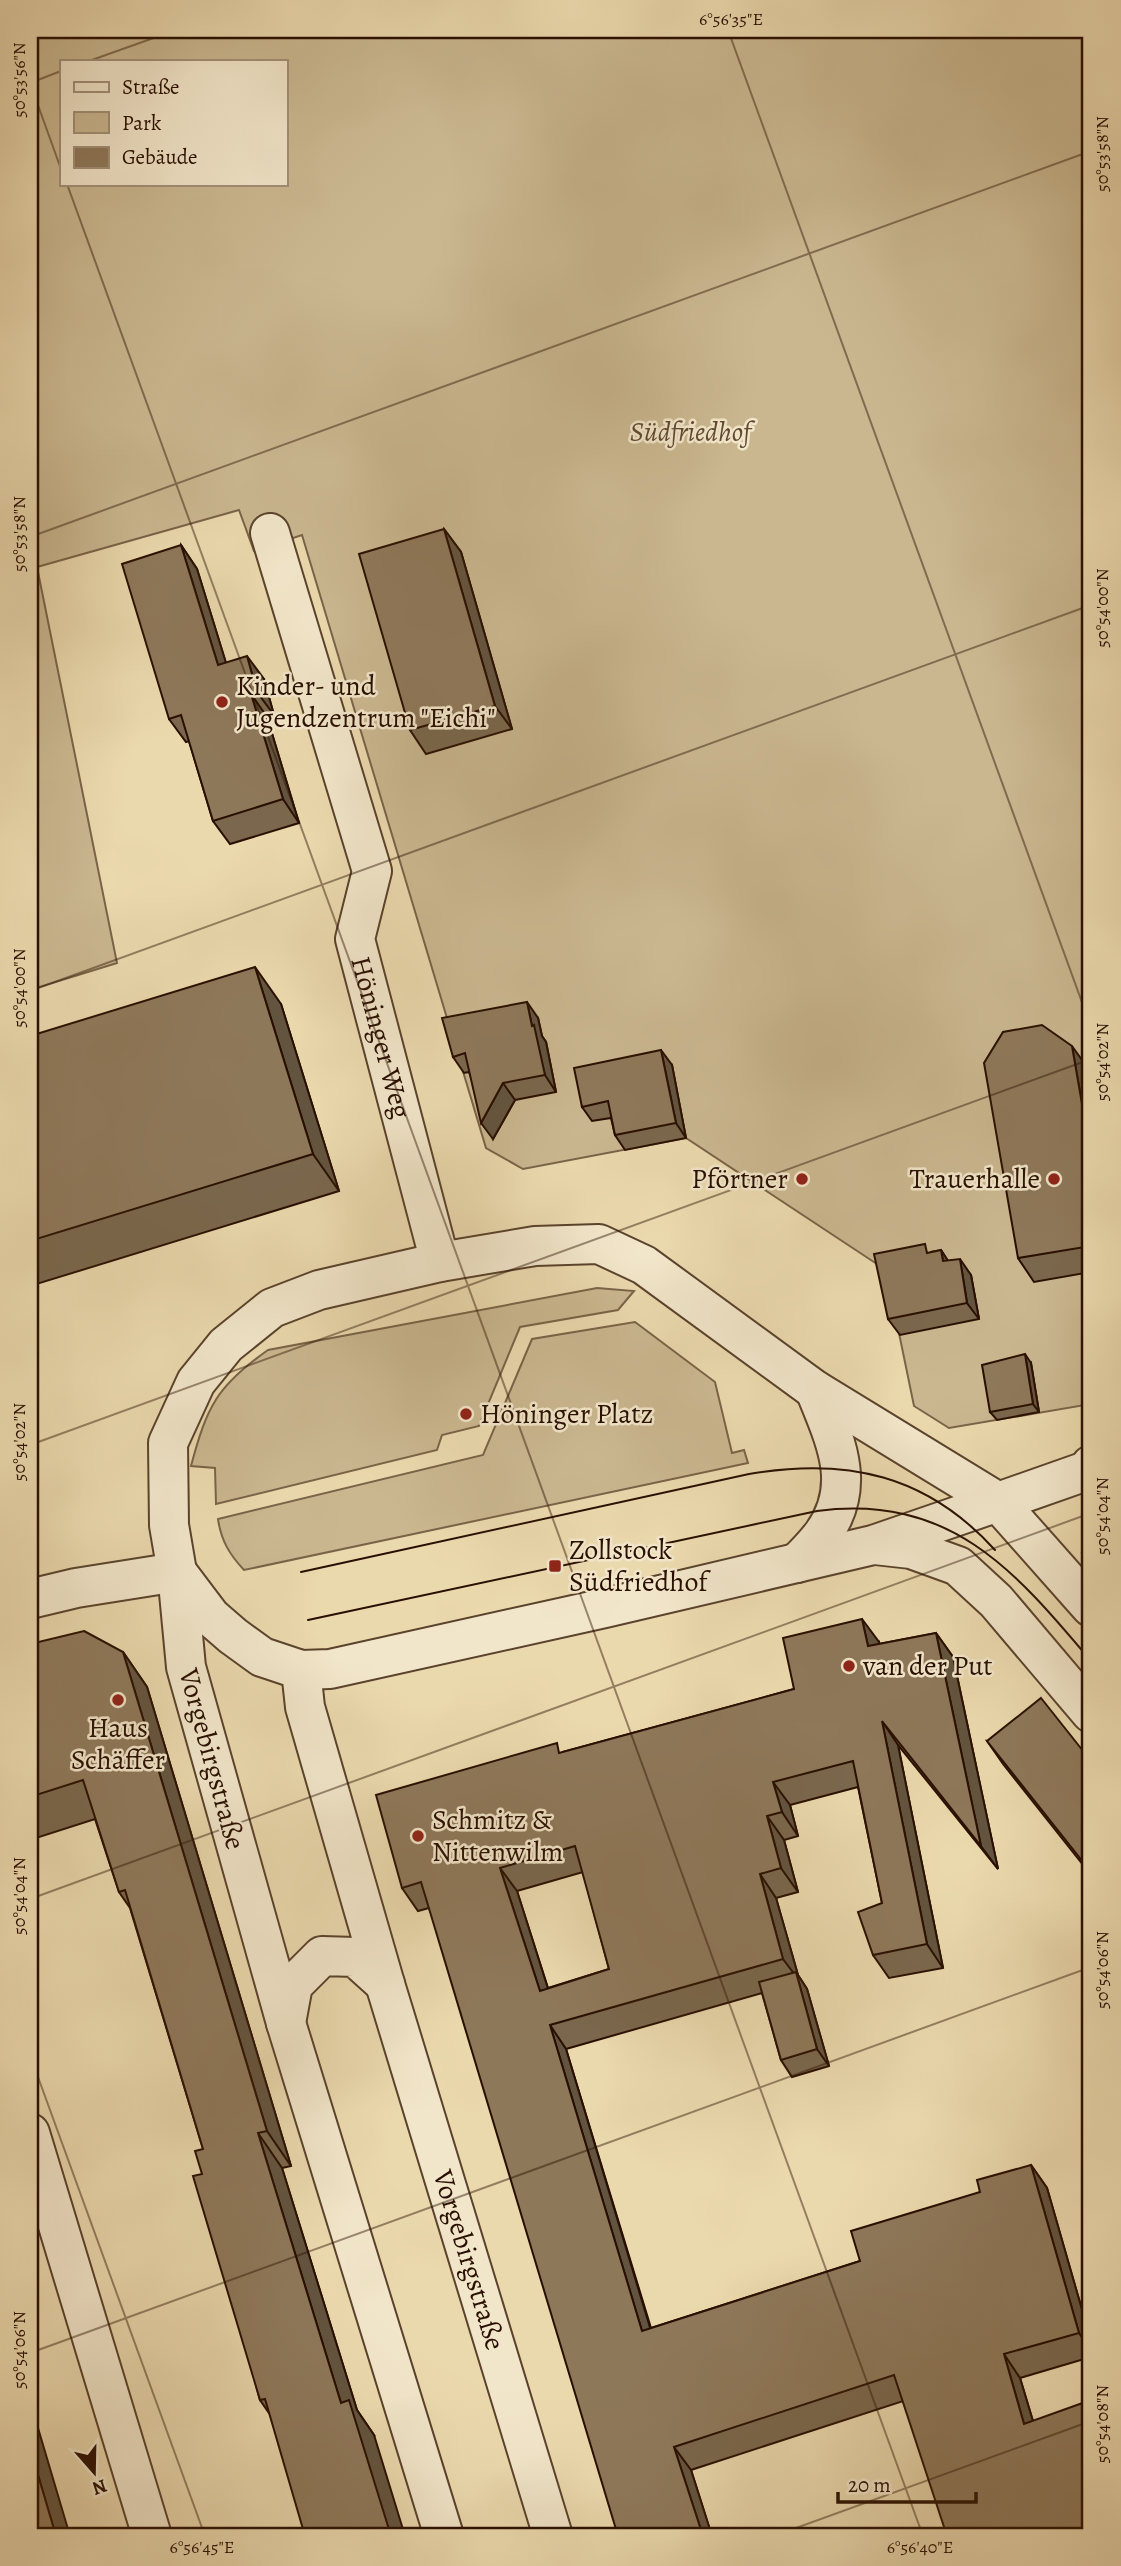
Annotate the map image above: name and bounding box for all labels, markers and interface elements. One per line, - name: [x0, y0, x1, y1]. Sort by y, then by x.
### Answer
- text: 6°56'35"E: [699, 7, 763, 31]
- text: 50°53'56"N: [7, 42, 31, 118]
- legend: [60, 60, 287, 186]
- text: Straße: [122, 73, 180, 101]
- text: Park: [122, 109, 162, 137]
- text: 50°53'58"N: [1090, 116, 1114, 192]
- text: Gebäude: [122, 143, 198, 171]
- park label: Südfriedhof: [630, 413, 756, 451]
- text: 50°53'58"N: [7, 496, 31, 572]
- text: 50°54'00"N: [1090, 568, 1114, 648]
- place label: Kinder- und Jugendzentrum "Eichi": [236, 667, 496, 737]
- marker: Kinder- und Jugendzentrum "Eichi": [214, 694, 230, 710]
- text: 50°54'00"N: [7, 948, 31, 1028]
- street label: Höninger Weg: [341, 952, 420, 1123]
- text: 50°54'02"N: [1090, 1023, 1114, 1101]
- place label: Pförtner: [691, 1160, 788, 1198]
- place label: Trauerhalle: [909, 1160, 1040, 1198]
- marker: Pförtner: [794, 1171, 810, 1187]
- marker: Trauerhalle: [1046, 1171, 1062, 1187]
- place label: Höninger Platz: [480, 1395, 653, 1433]
- text: 50°54'02"N: [7, 1403, 31, 1481]
- marker: Höninger Platz: [458, 1406, 474, 1422]
- text: 50°54'04"N: [1090, 1477, 1114, 1555]
- place label: Zollstock Südfriedhof: [569, 1531, 711, 1601]
- marker: Zollstock Südfriedhof: [547, 1558, 563, 1574]
- place label: van der Put: [862, 1647, 993, 1685]
- marker: van der Put: [841, 1658, 857, 1674]
- street label: Vorgebirgstraße: [169, 1663, 254, 1854]
- marker: Haus Schäffer: [110, 1692, 126, 1708]
- place label: Haus Schäffer: [71, 1709, 166, 1779]
- place label: Schmitz & Nittenwilm: [432, 1801, 563, 1871]
- marker: Schmitz & Nittenwilm: [410, 1828, 426, 1844]
- text: 50°54'04"N: [7, 1857, 31, 1935]
- text: 50°54'06"N: [1090, 1931, 1114, 2009]
- street label: Vorgebirgstraße: [423, 2164, 514, 2355]
- text: 50°54'06"N: [7, 2311, 31, 2389]
- text: 50°54'08"N: [1090, 2385, 1114, 2463]
- north arrow: [60, 2436, 130, 2506]
- scale bar: [838, 2461, 976, 2505]
- text: 20 m: [848, 2471, 891, 2499]
- text: N: [88, 2472, 110, 2502]
- text: 6°56'45"E: [170, 2535, 234, 2559]
- text: 6°56'40"E: [887, 2535, 953, 2559]

